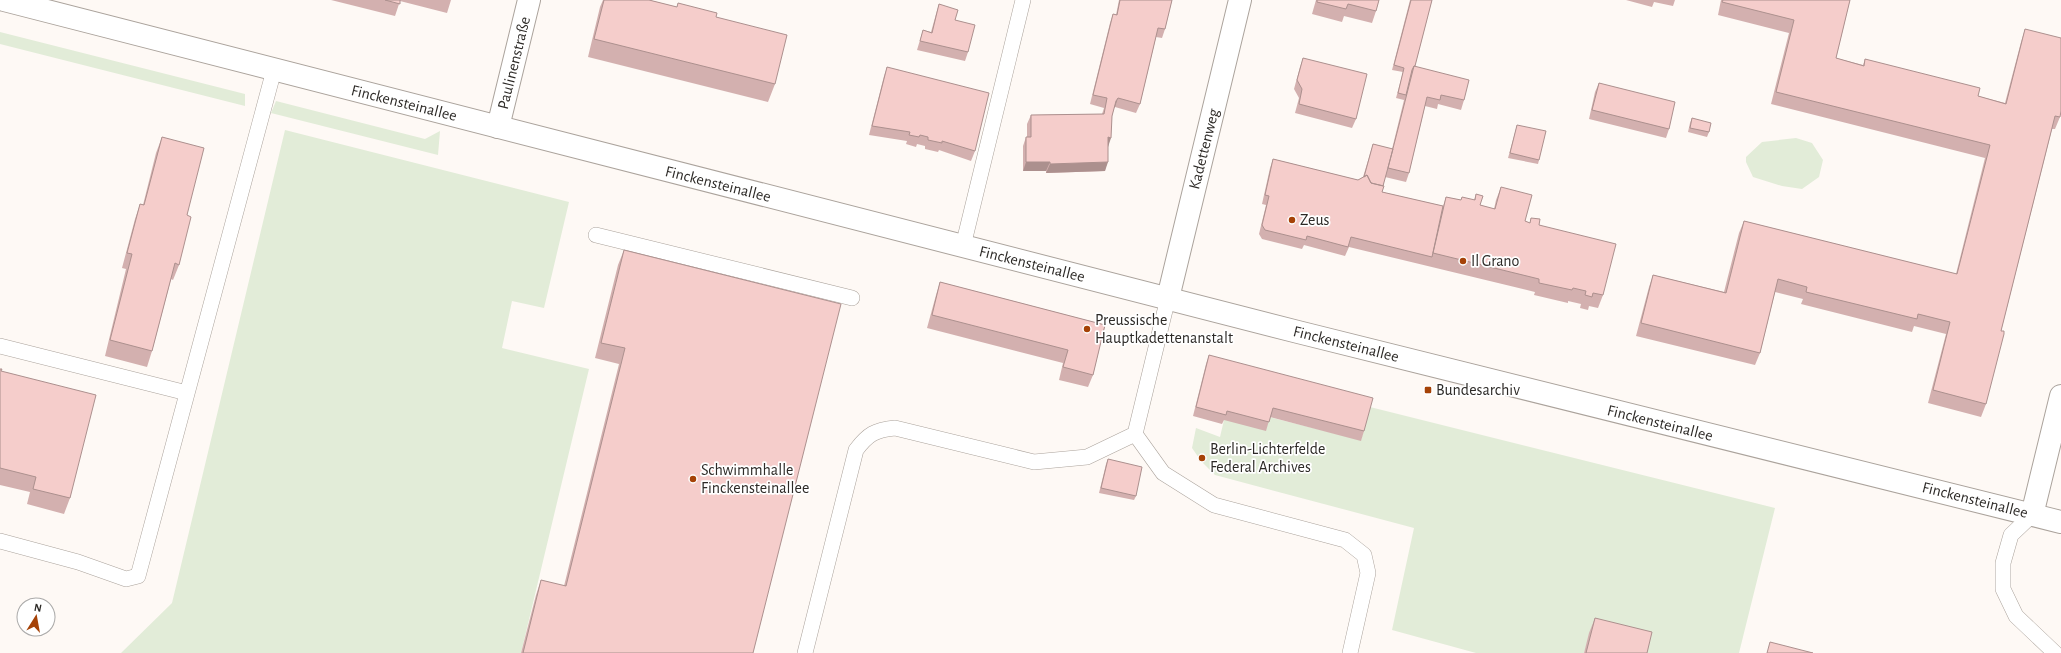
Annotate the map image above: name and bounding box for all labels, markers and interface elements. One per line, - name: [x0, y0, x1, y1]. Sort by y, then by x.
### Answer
- street label: Paulinenstraße: [495, 15, 533, 111]
- street label: Finckensteinallee: [350, 82, 458, 124]
- street label: Kadettenweg: [1186, 107, 1222, 191]
- street label: Finckensteinallee: [664, 163, 772, 205]
- place label: Zeus: [1300, 212, 1330, 228]
- marker: Zeus: [1287, 215, 1297, 225]
- street label: Finckensteinallee: [978, 243, 1086, 285]
- place label: Il Grano: [1471, 253, 1520, 269]
- marker: Il Grano: [1458, 256, 1468, 266]
- place label: Preussische Hauptkadettenanstalt: [1095, 312, 1233, 346]
- street label: Finckensteinallee: [1292, 323, 1400, 365]
- marker: Preussische Hauptkadettenanstalt: [1082, 324, 1092, 334]
- place label: Bundesarchiv: [1436, 382, 1520, 398]
- marker: Bundesarchiv: [1423, 385, 1433, 395]
- street label: Finckensteinallee: [1606, 402, 1714, 444]
- place label: Berlin-Lichterfelde Federal Archives: [1210, 441, 1326, 475]
- marker: Berlin-Lichterfelde Federal Archives: [1197, 453, 1207, 463]
- place label: Schwimmhalle Finckensteinallee: [701, 462, 809, 496]
- marker: Schwimmhalle Finckensteinallee: [688, 474, 698, 484]
- street label: Finckensteinallee: [1921, 479, 2029, 521]
- north arrow: [16, 597, 56, 637]
- text: N: [33, 602, 43, 614]

